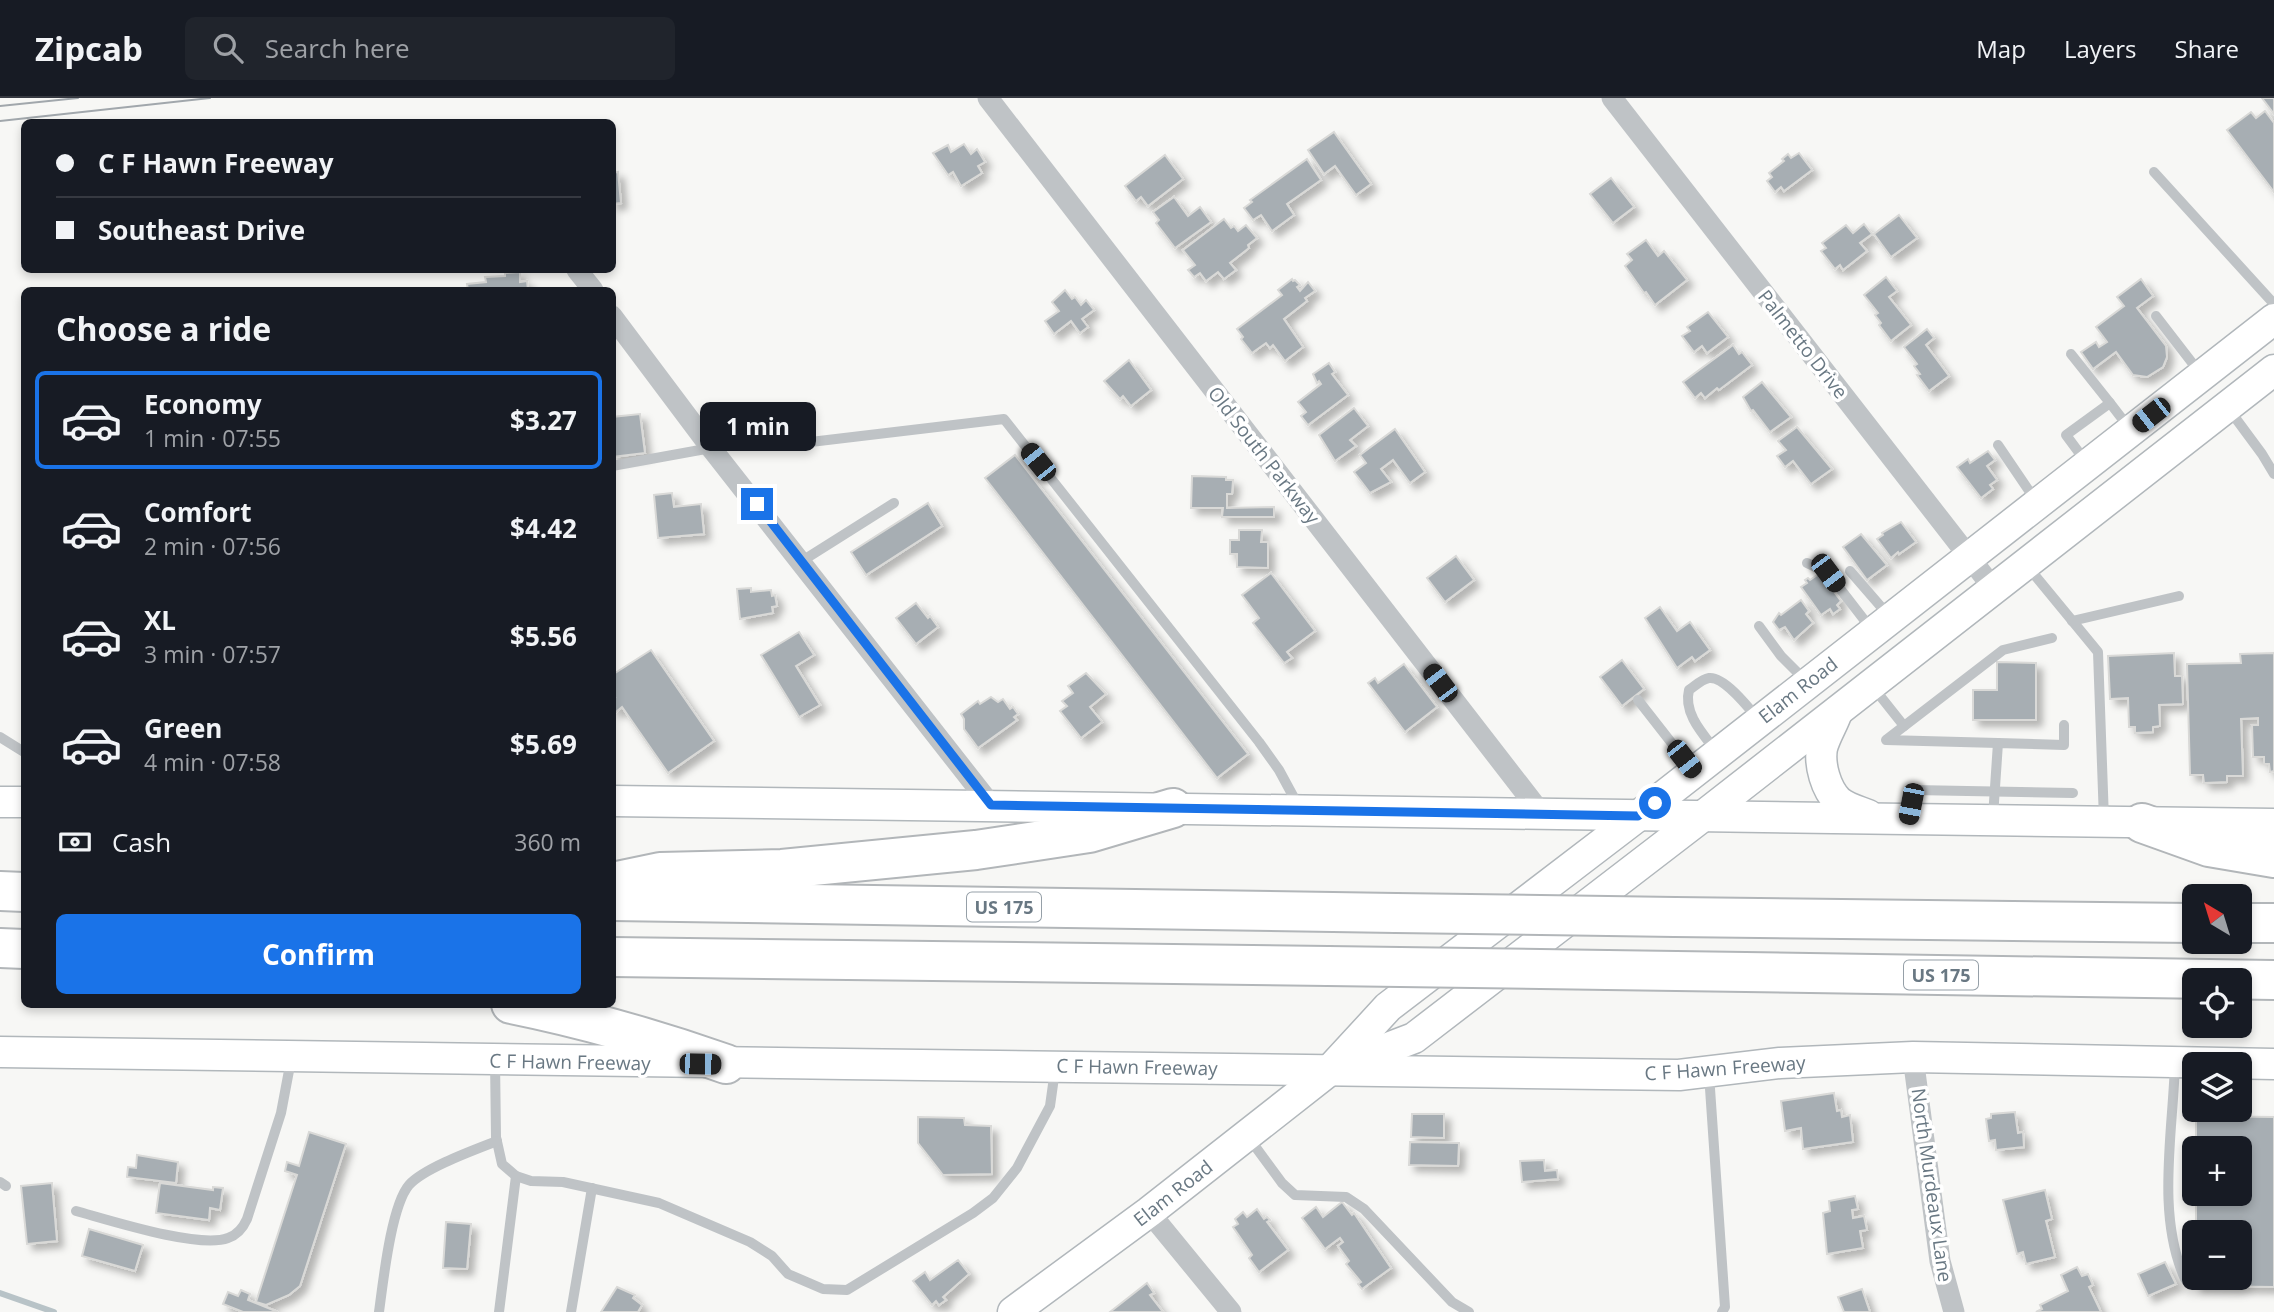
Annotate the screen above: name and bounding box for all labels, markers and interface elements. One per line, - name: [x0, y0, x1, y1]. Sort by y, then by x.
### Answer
- search box: [185, 17, 675, 80]
- text: Zipcab: [35, 26, 143, 71]
- icon: search: [209, 29, 247, 67]
- text: Search here: [265, 30, 410, 66]
- text: Map: [1976, 32, 2026, 65]
- text: Layers: [2064, 32, 2137, 65]
- text: Share: [2175, 32, 2239, 65]
- text: C F Hawn Freeway: [98, 145, 334, 181]
- text: Southeast Drive: [98, 212, 305, 248]
- street label: Palmetto Drive: [1752, 284, 1854, 404]
- text: Choose a ride: [56, 307, 271, 350]
- street label: Old South Parkway: [1202, 381, 1326, 529]
- text: Economy: [144, 386, 262, 422]
- icon: car: [60, 389, 123, 452]
- car: [2128, 394, 2175, 436]
- text: $3.27: [510, 402, 577, 438]
- callout: 1 min: [699, 402, 815, 452]
- text: 1 min: [726, 410, 790, 442]
- text: 1 min · 07:55: [144, 422, 281, 454]
- car: [1017, 439, 1060, 485]
- route end: [741, 488, 773, 520]
- text: Comfort: [144, 494, 251, 530]
- icon: car: [60, 497, 123, 560]
- text: $4.42: [510, 510, 577, 546]
- text: 2 min · 07:56: [144, 530, 281, 562]
- car: [1807, 550, 1850, 596]
- text: XL: [144, 602, 176, 638]
- icon: car: [60, 605, 123, 668]
- text: $5.56: [510, 618, 577, 654]
- text: 3 min · 07:57: [144, 638, 281, 670]
- street label: Elam Road: [1753, 651, 1843, 729]
- car: [1419, 660, 1462, 706]
- text: Green: [144, 710, 222, 746]
- icon: car: [60, 713, 123, 776]
- text: $5.69: [510, 726, 577, 762]
- car: [1663, 736, 1706, 782]
- text: 4 min · 07:58: [144, 746, 281, 778]
- car: [1897, 781, 1926, 827]
- route start: [1639, 787, 1671, 819]
- icon: cash: [56, 823, 94, 861]
- text: Cash: [112, 824, 171, 860]
- text: 360 m: [514, 826, 581, 858]
- north arrow: [2182, 884, 2252, 954]
- map controls: [2182, 884, 2252, 1290]
- road number: US 175: [967, 892, 1041, 922]
- button: Confirm: [56, 914, 581, 994]
- road number: US 175: [1904, 960, 1978, 990]
- button: locate: [2182, 968, 2252, 1038]
- street label: C F Hawn Freeway: [489, 1048, 651, 1076]
- street label: C F Hawn Freeway: [1644, 1049, 1807, 1087]
- button: layers: [2182, 1052, 2252, 1122]
- car: [679, 1053, 722, 1075]
- street label: C F Hawn Freeway: [1056, 1053, 1218, 1081]
- street label: North Murdeaux Lane: [1906, 1086, 1958, 1284]
- button: +: [2182, 1136, 2252, 1206]
- street label: Elam Road: [1128, 1154, 1218, 1232]
- button: −: [2182, 1220, 2252, 1290]

